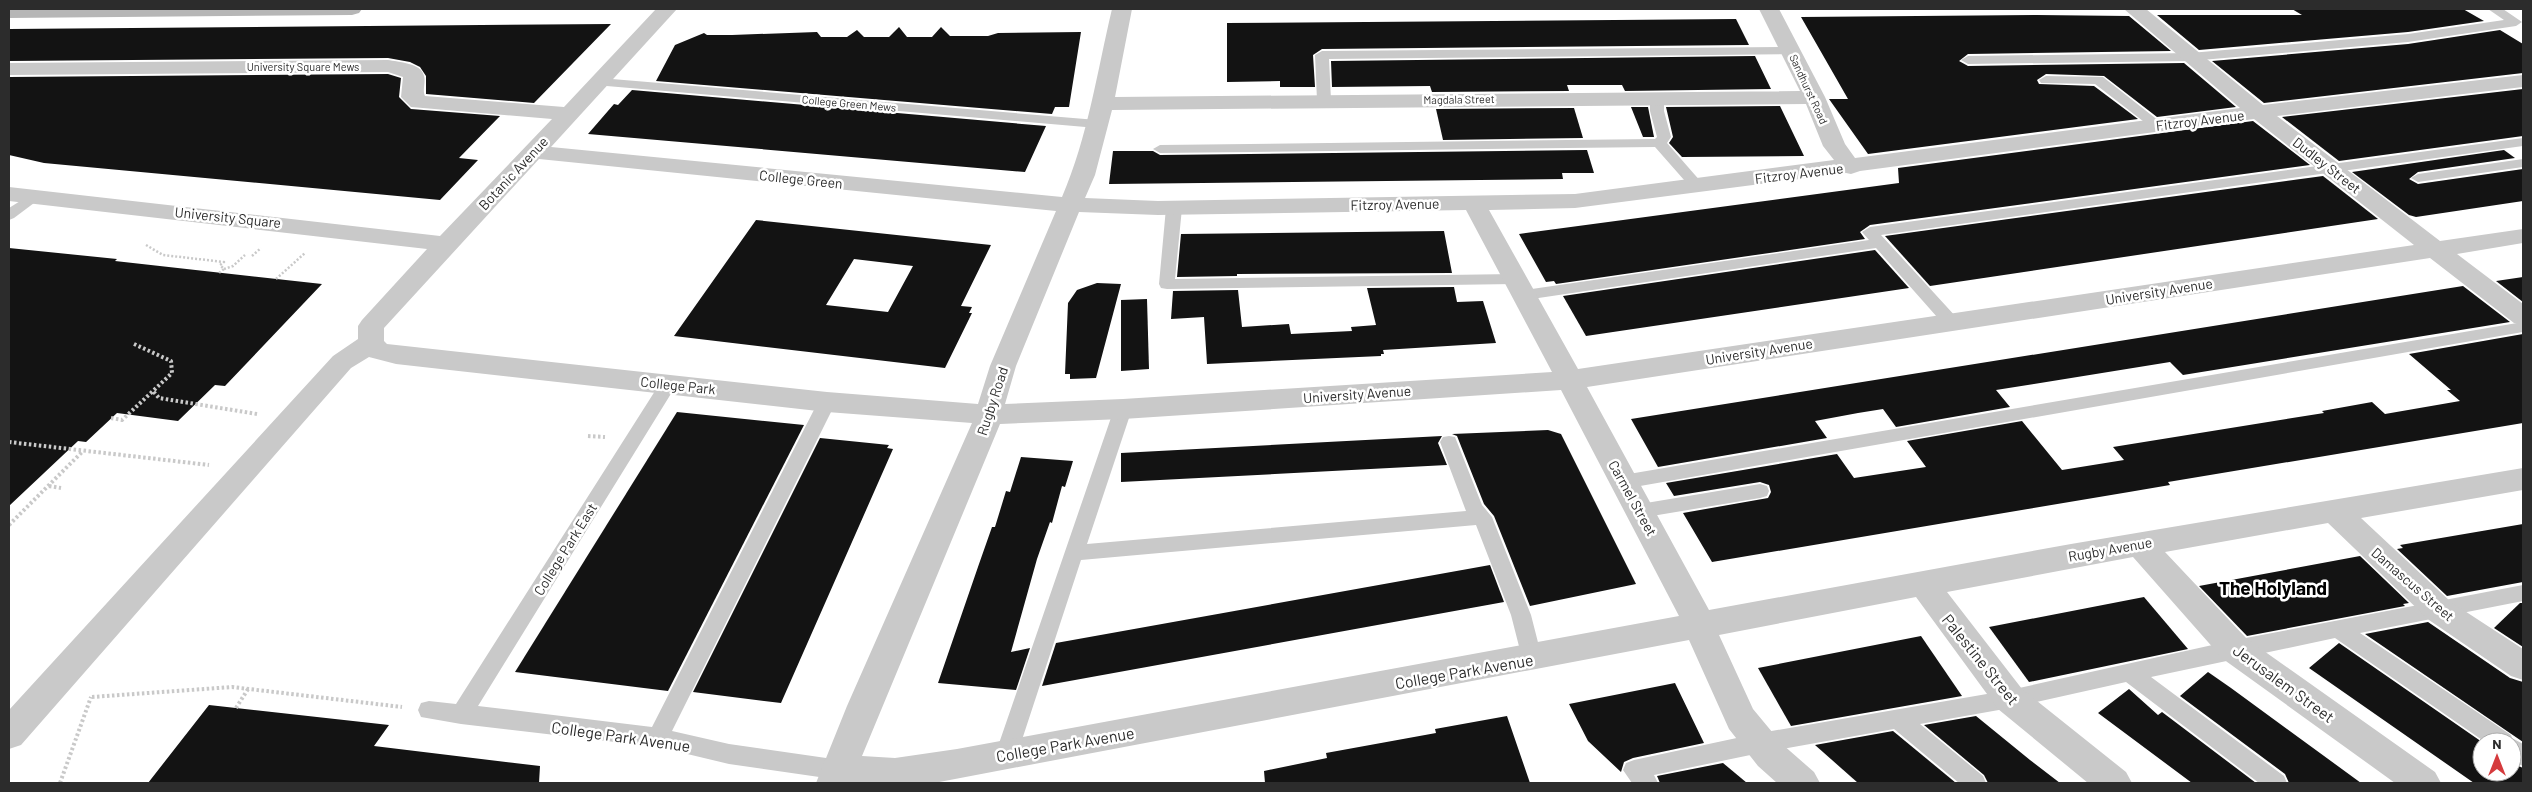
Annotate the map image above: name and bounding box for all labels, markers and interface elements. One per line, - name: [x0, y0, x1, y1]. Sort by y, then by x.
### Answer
- street label: Sandhurst Road: [1787, 52, 1831, 126]
- street label: University Square Mews: [247, 60, 359, 73]
- street label: College Green Mews: [801, 92, 897, 114]
- street label: Magdala Street: [1423, 92, 1495, 106]
- street label: Fitzroy Avenue: [2155, 106, 2245, 134]
- street label: Botanic Avenue: [475, 133, 551, 213]
- street label: Dudley Street: [2290, 133, 2364, 197]
- street label: Fitzroy Avenue: [1754, 159, 1844, 187]
- street label: College Green: [758, 166, 844, 192]
- street label: Fitzroy Avenue: [1350, 195, 1440, 213]
- street label: University Square: [174, 203, 282, 231]
- street label: University Avenue: [2104, 274, 2214, 308]
- street label: University Avenue: [1704, 334, 1814, 368]
- street label: Rugby Road: [973, 364, 1011, 438]
- street label: College Park: [640, 373, 716, 397]
- street label: University Avenue: [1302, 382, 1412, 406]
- street label: Carmel Street: [1605, 457, 1661, 539]
- street label: College Park East: [530, 500, 600, 598]
- street label: Rugby Avenue: [2067, 533, 2153, 565]
- street label: Damascus Street: [2368, 544, 2458, 624]
- district label: The Holyland: [2219, 576, 2327, 599]
- street label: Palestine Street: [1939, 610, 2023, 708]
- street label: Jerusalem Street: [2230, 640, 2338, 726]
- street label: College Park Avenue: [1393, 649, 1535, 693]
- street label: College Park Avenue: [550, 717, 692, 755]
- street label: College Park Avenue: [994, 722, 1136, 766]
- north arrow: [2472, 732, 2522, 782]
- text: N: [2492, 735, 2502, 752]

